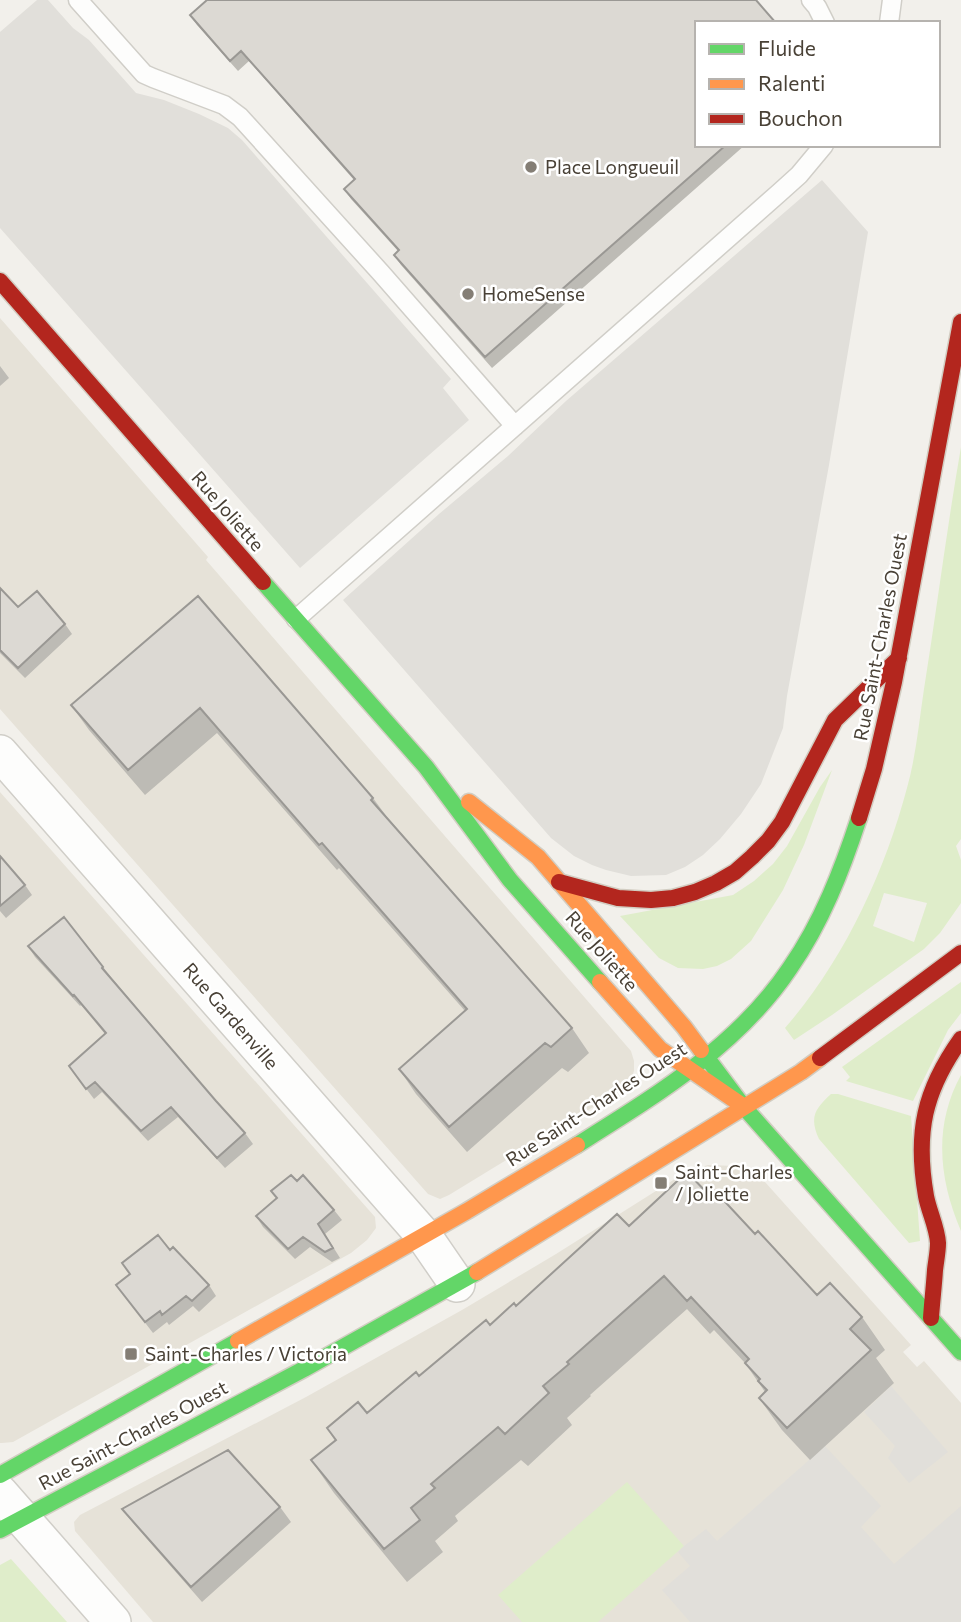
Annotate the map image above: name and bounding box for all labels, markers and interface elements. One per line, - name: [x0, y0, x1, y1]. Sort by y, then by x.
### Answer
- legend: [695, 21, 940, 147]
- text: Fluide: [758, 35, 816, 60]
- text: Ralenti: [758, 70, 825, 95]
- text: Bouchon: [758, 105, 843, 130]
- place label: Place Longueuil: [545, 155, 679, 178]
- marker: Place Longueuil: [523, 159, 539, 175]
- place label: HomeSense: [482, 282, 585, 305]
- marker: HomeSense: [460, 286, 476, 302]
- street label: Rue Joliette: [187, 466, 269, 556]
- street label: Rue Saint-Charles Ouest: [848, 531, 911, 742]
- street label: Rue Joliette: [561, 906, 643, 996]
- street label: Rue Gardenville: [179, 958, 284, 1074]
- street label: Rue Saint-Charles Ouest: [501, 1036, 691, 1171]
- place label: Saint-Charles / Joliette: [675, 1160, 793, 1205]
- marker: Saint-Charles / Joliette: [653, 1175, 669, 1191]
- place label: Saint-Charles / Victoria: [145, 1342, 347, 1365]
- marker: Saint-Charles / Victoria: [123, 1346, 139, 1362]
- street label: Rue Saint-Charles Ouest: [34, 1375, 231, 1494]

